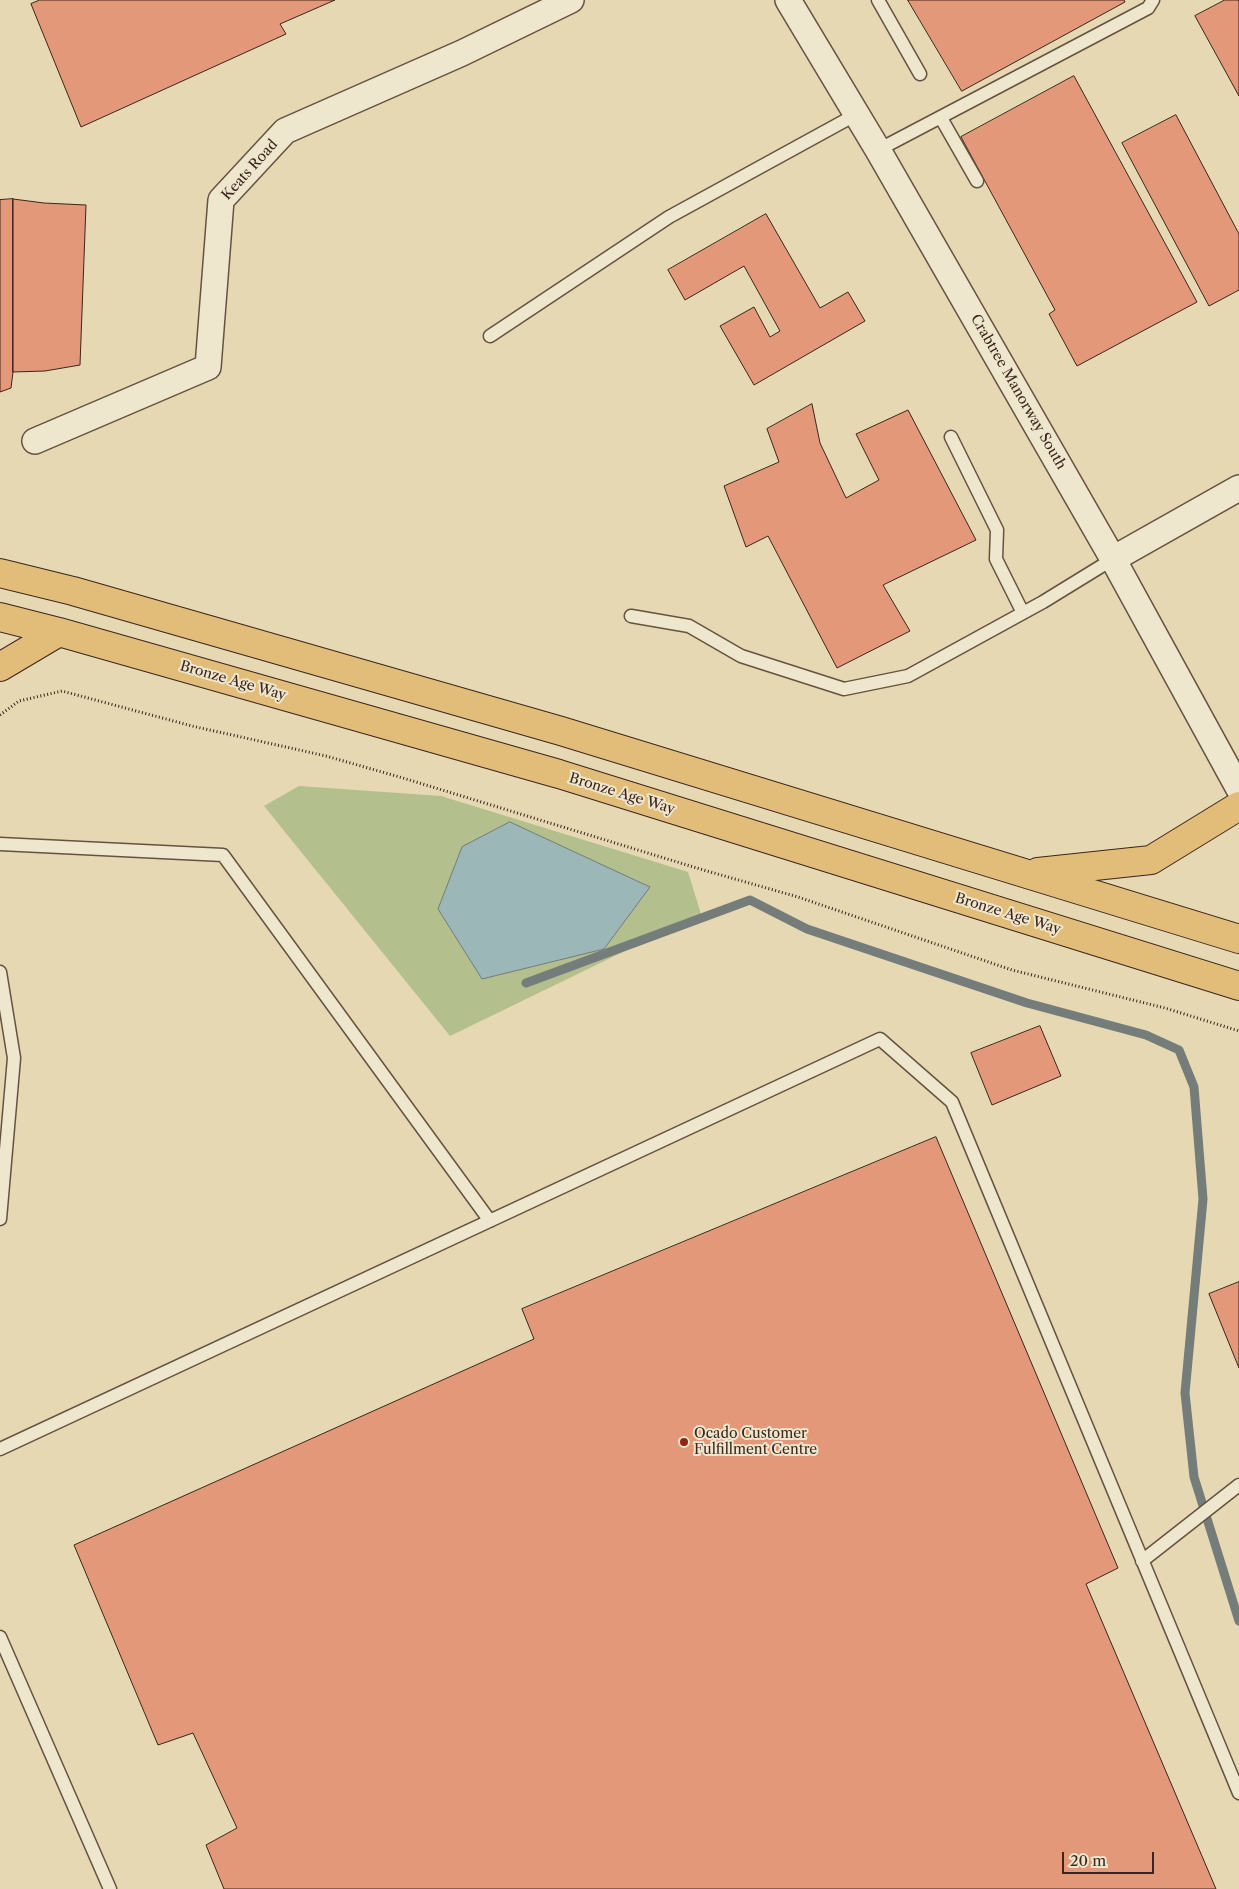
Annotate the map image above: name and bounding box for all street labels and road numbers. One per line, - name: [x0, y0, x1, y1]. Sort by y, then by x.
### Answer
- street label: Keats Road: [219, 136, 281, 204]
- street label: Crabtree Manorway South: [967, 311, 1069, 473]
- street label: Bronze Age Way: [178, 658, 288, 704]
- street label: Bronze Age Way: [567, 770, 677, 818]
- street label: Bronze Age Way: [953, 890, 1063, 938]

